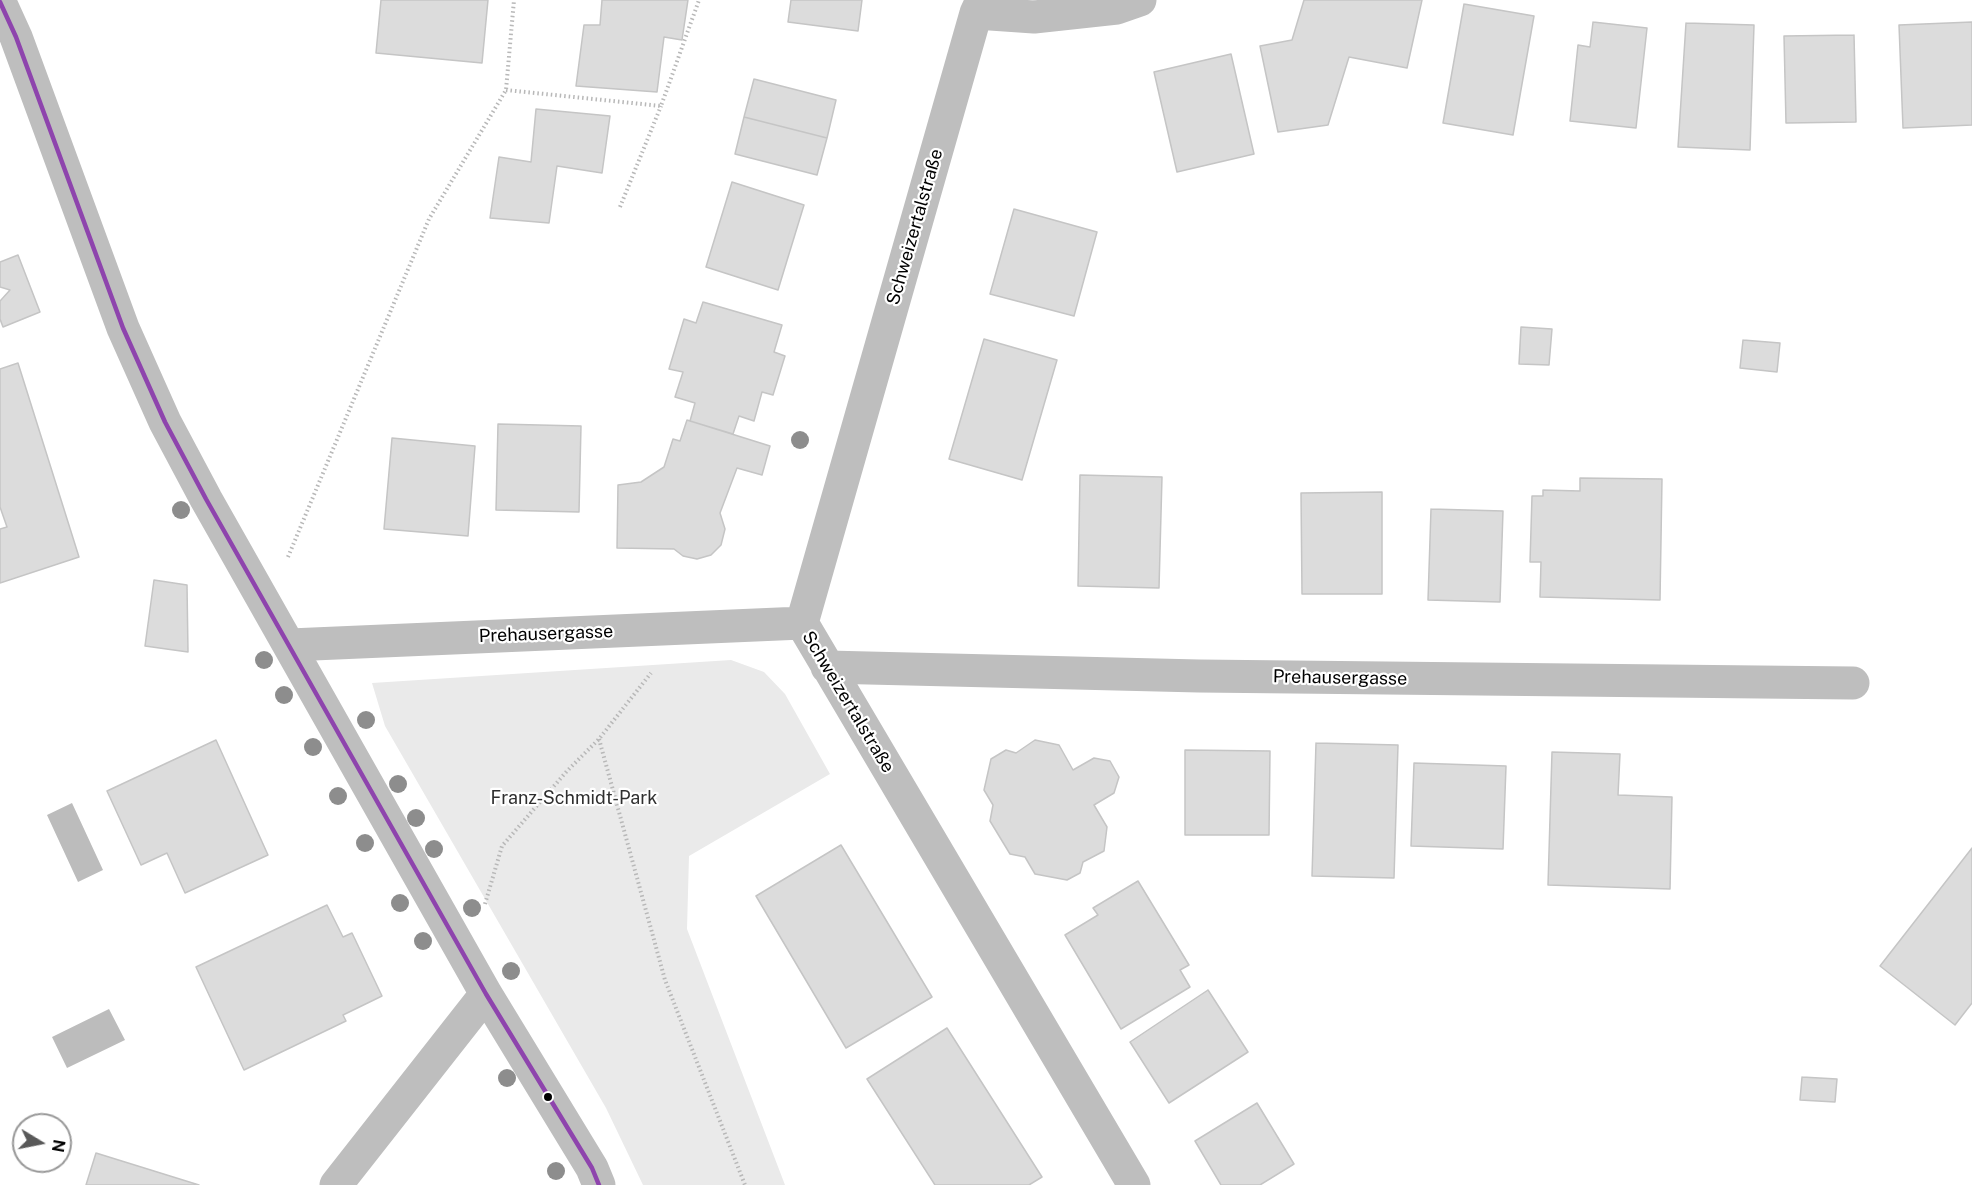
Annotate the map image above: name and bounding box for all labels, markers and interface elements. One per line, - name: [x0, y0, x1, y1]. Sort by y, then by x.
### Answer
- street label: Schweizertalstraße: [882, 146, 948, 308]
- street label: Prehausergasse: [478, 621, 614, 647]
- street label: Schweizertalstraße: [797, 627, 899, 777]
- street label: Prehausergasse: [1273, 666, 1407, 690]
- park label: Franz-Schmidt-Park: [491, 787, 657, 809]
- unlabelled marker: [542, 1091, 554, 1103]
- north arrow: [12, 1113, 72, 1173]
- text: N: [48, 1138, 69, 1154]

